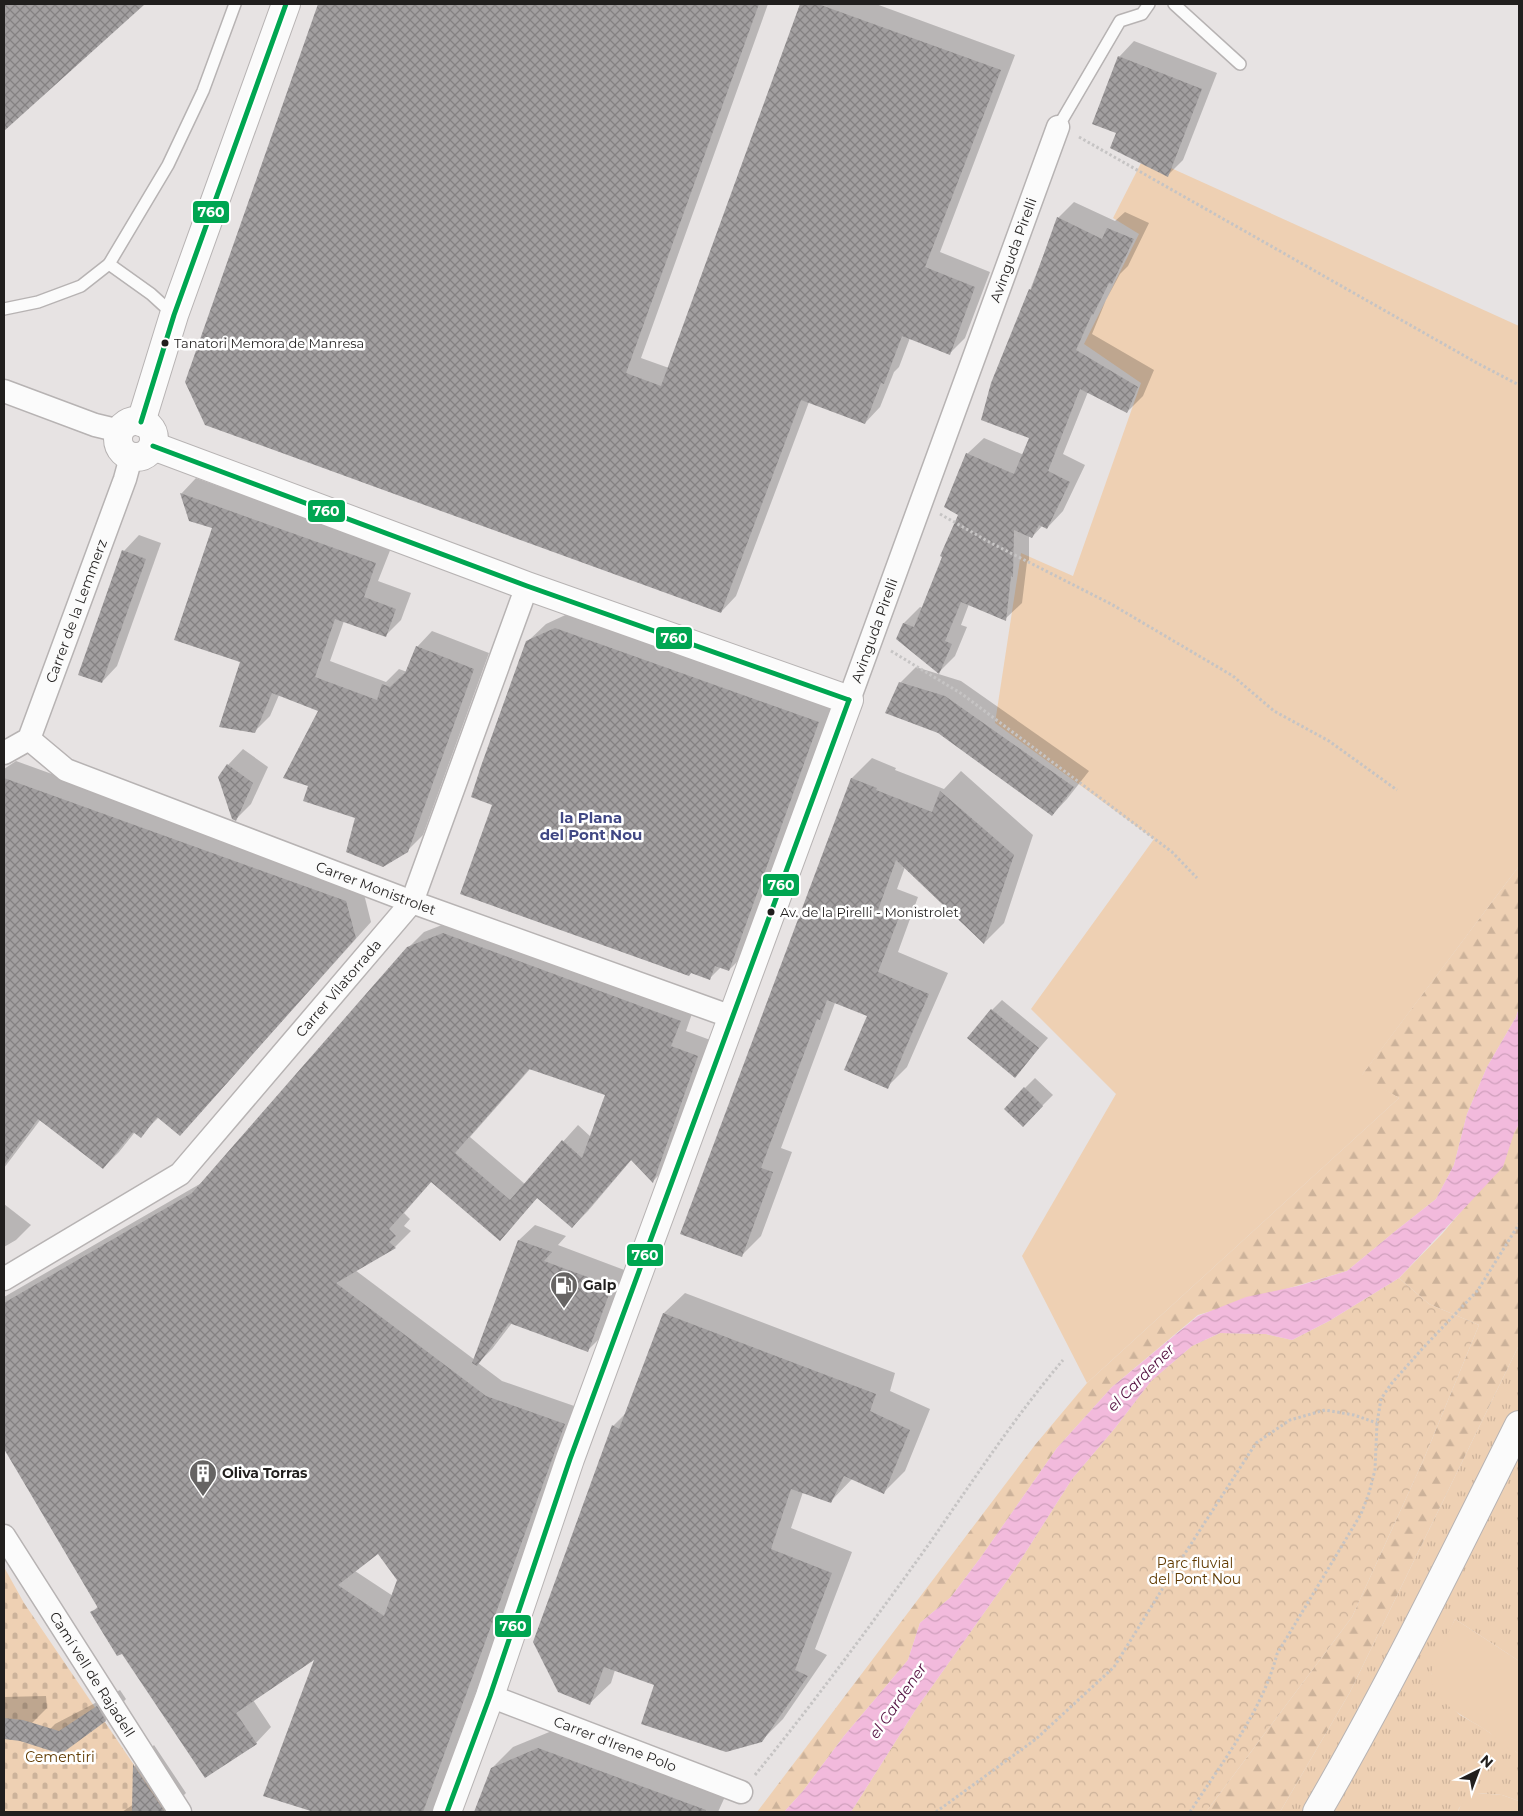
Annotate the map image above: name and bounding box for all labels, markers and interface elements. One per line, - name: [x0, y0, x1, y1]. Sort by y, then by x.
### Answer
- street label: Avinguda Pirelli: [986, 195, 1040, 305]
- line badge: 760: [192, 200, 230, 224]
- text: 760: [198, 203, 224, 221]
- place label: Tanatori Memora de Manresa: [174, 335, 364, 351]
- marker: Tanatori Memora de Manresa: [160, 338, 170, 348]
- line badge: 760: [307, 499, 346, 523]
- text: 760: [313, 502, 339, 520]
- street label: Carrer de la Lemmerz: [42, 537, 111, 685]
- street label: Avinguda Pirelli: [847, 576, 902, 685]
- line badge: 760: [655, 626, 693, 650]
- text: 760: [661, 629, 687, 647]
- district label: la Plana del Pont Nou: [540, 808, 642, 844]
- street label: Carrer Monistrolet: [313, 857, 439, 919]
- line badge: 760: [762, 873, 800, 897]
- text: 760: [768, 876, 794, 894]
- place label: Av. de la Pirelli - Monistrolet: [780, 904, 959, 920]
- marker: Av. de la Pirelli - Monistrolet: [766, 907, 776, 917]
- street label: Carrer Vilatorrada: [292, 936, 385, 1041]
- line badge: 760: [626, 1243, 664, 1267]
- text: 760: [632, 1246, 658, 1264]
- fuel station icon: Galp: [549, 1270, 579, 1309]
- place label: Galp: [583, 1276, 617, 1294]
- water label: el Cardener: [1103, 1339, 1179, 1415]
- building icon: Oliva Torras: [188, 1458, 218, 1497]
- place label: Oliva Torras: [222, 1464, 308, 1482]
- park label: Parc fluvial del Pont Nou: [1149, 1554, 1241, 1588]
- street label: Camí vell de Rajadell: [46, 1608, 139, 1740]
- line badge: 760: [494, 1614, 532, 1638]
- text: 760: [500, 1617, 526, 1635]
- water label: el Cardener: [865, 1658, 931, 1742]
- street label: Carrer d'Irene Polo: [551, 1712, 679, 1776]
- north arrow: [1453, 1746, 1503, 1796]
- park label: Cementiri: [25, 1748, 95, 1766]
- text: N: [1476, 1751, 1497, 1772]

